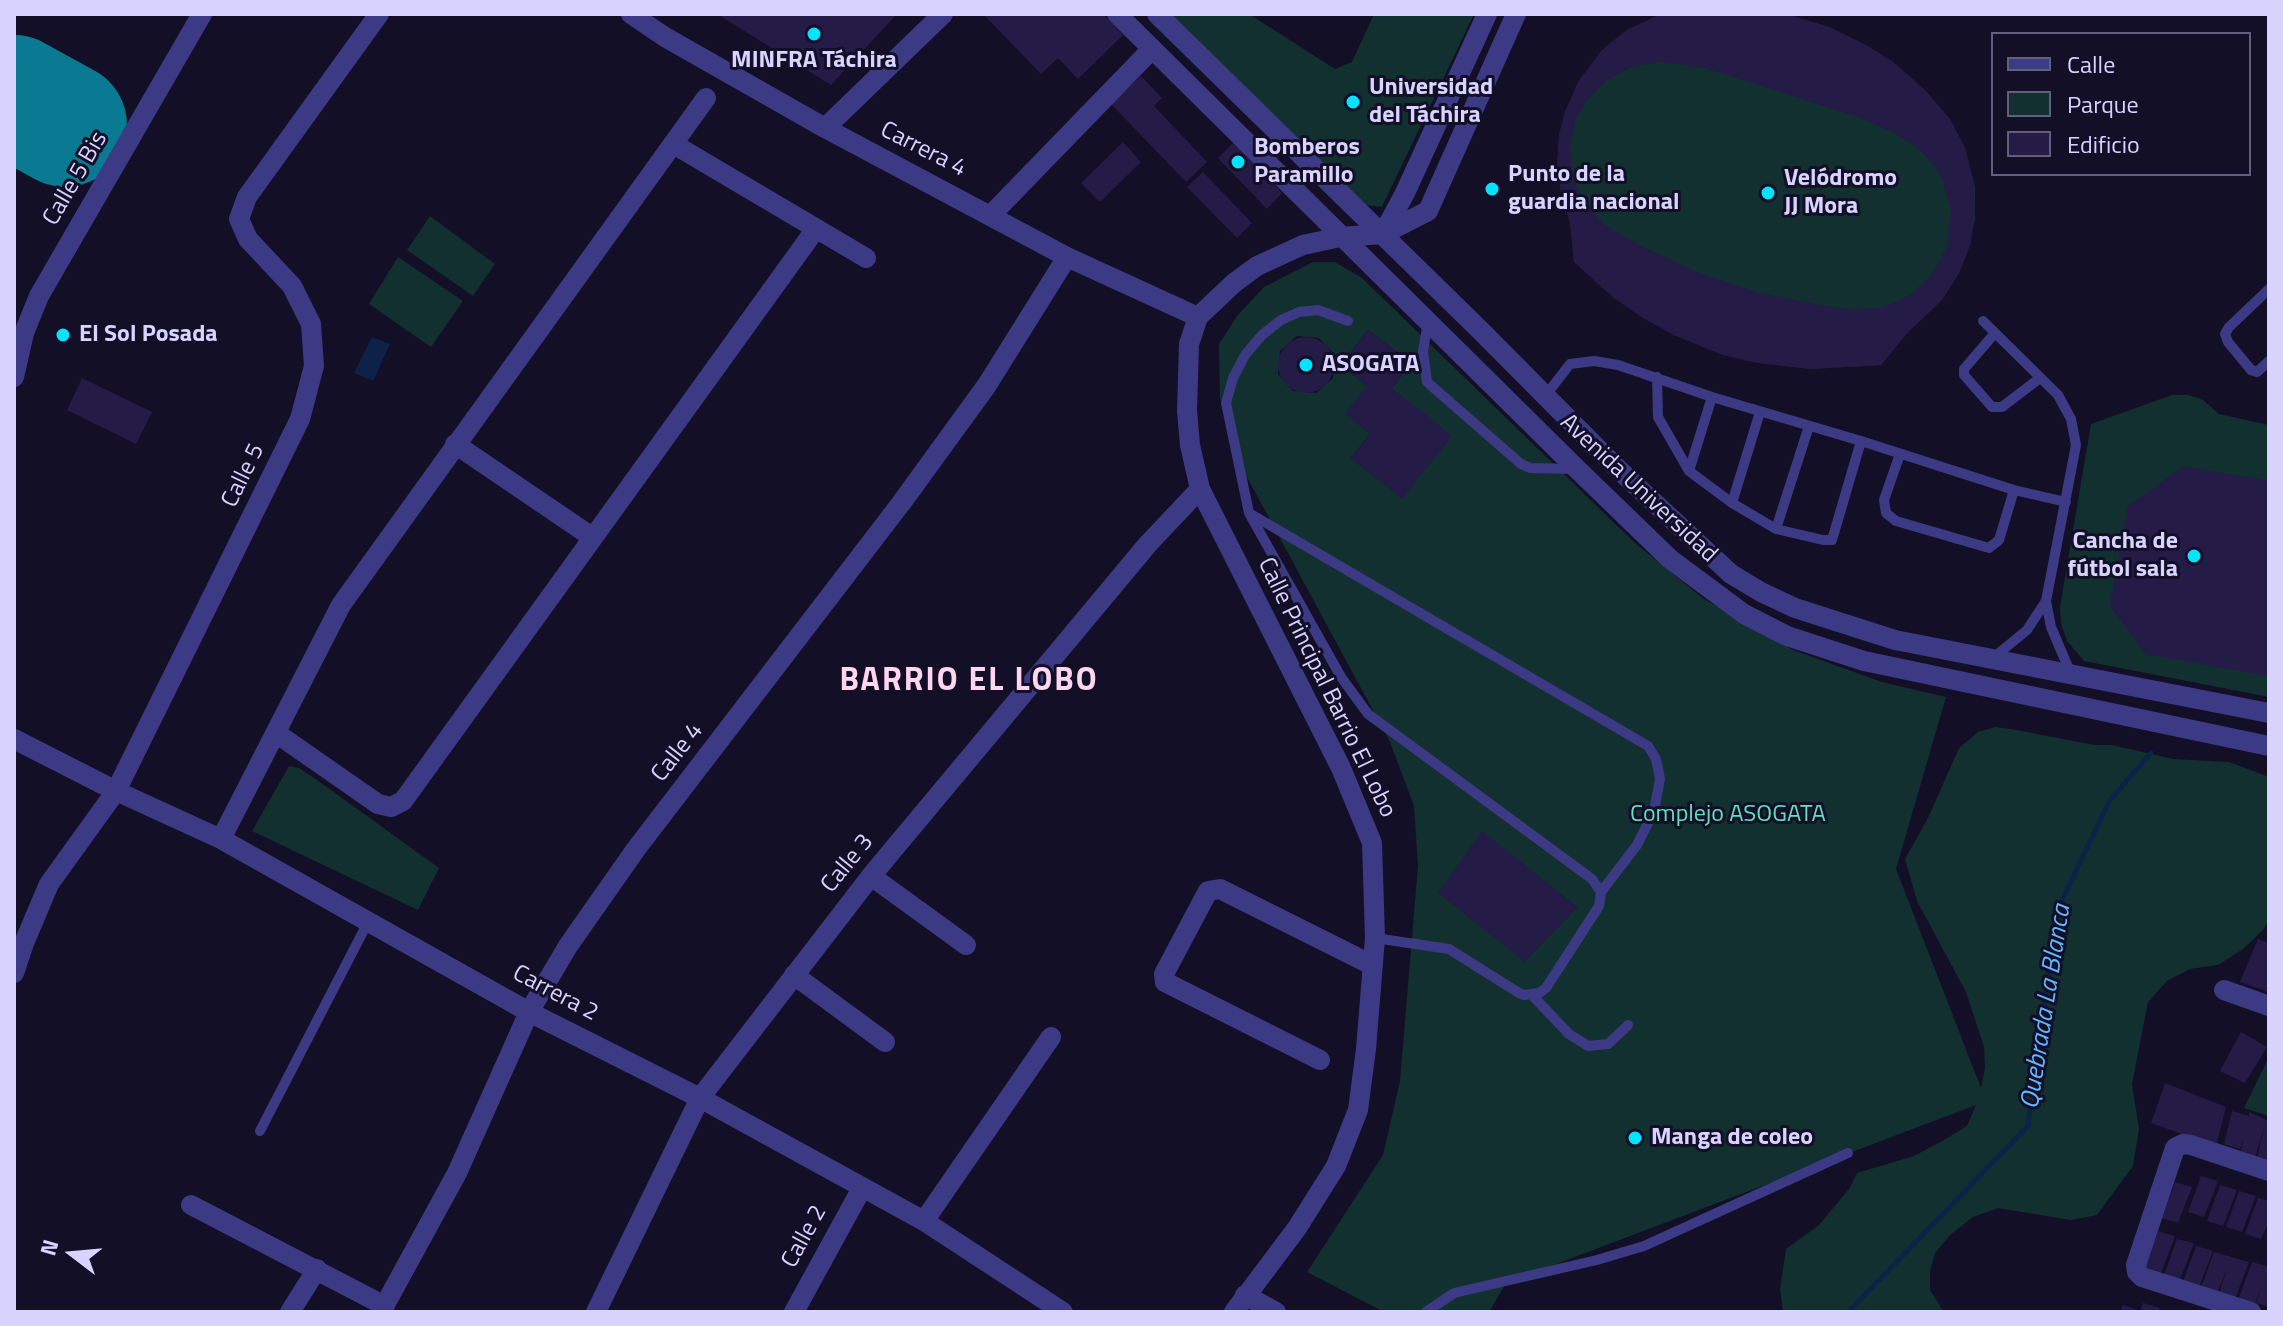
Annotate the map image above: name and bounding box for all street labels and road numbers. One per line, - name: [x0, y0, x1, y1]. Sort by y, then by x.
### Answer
- street label: Carrera 4: [875, 116, 971, 184]
- street label: Calle 5 Bis: [38, 127, 114, 231]
- street label: Avenida Universidad: [1553, 409, 1723, 569]
- street label: Calle 5: [216, 440, 272, 512]
- street label: Calle Principal Barrio El Lobo: [1250, 553, 1402, 823]
- street label: Calle 4: [646, 718, 710, 788]
- street label: Calle 3: [816, 829, 880, 899]
- street label: Carrera 2: [507, 960, 603, 1028]
- street label: Calle 2: [776, 1201, 834, 1273]

